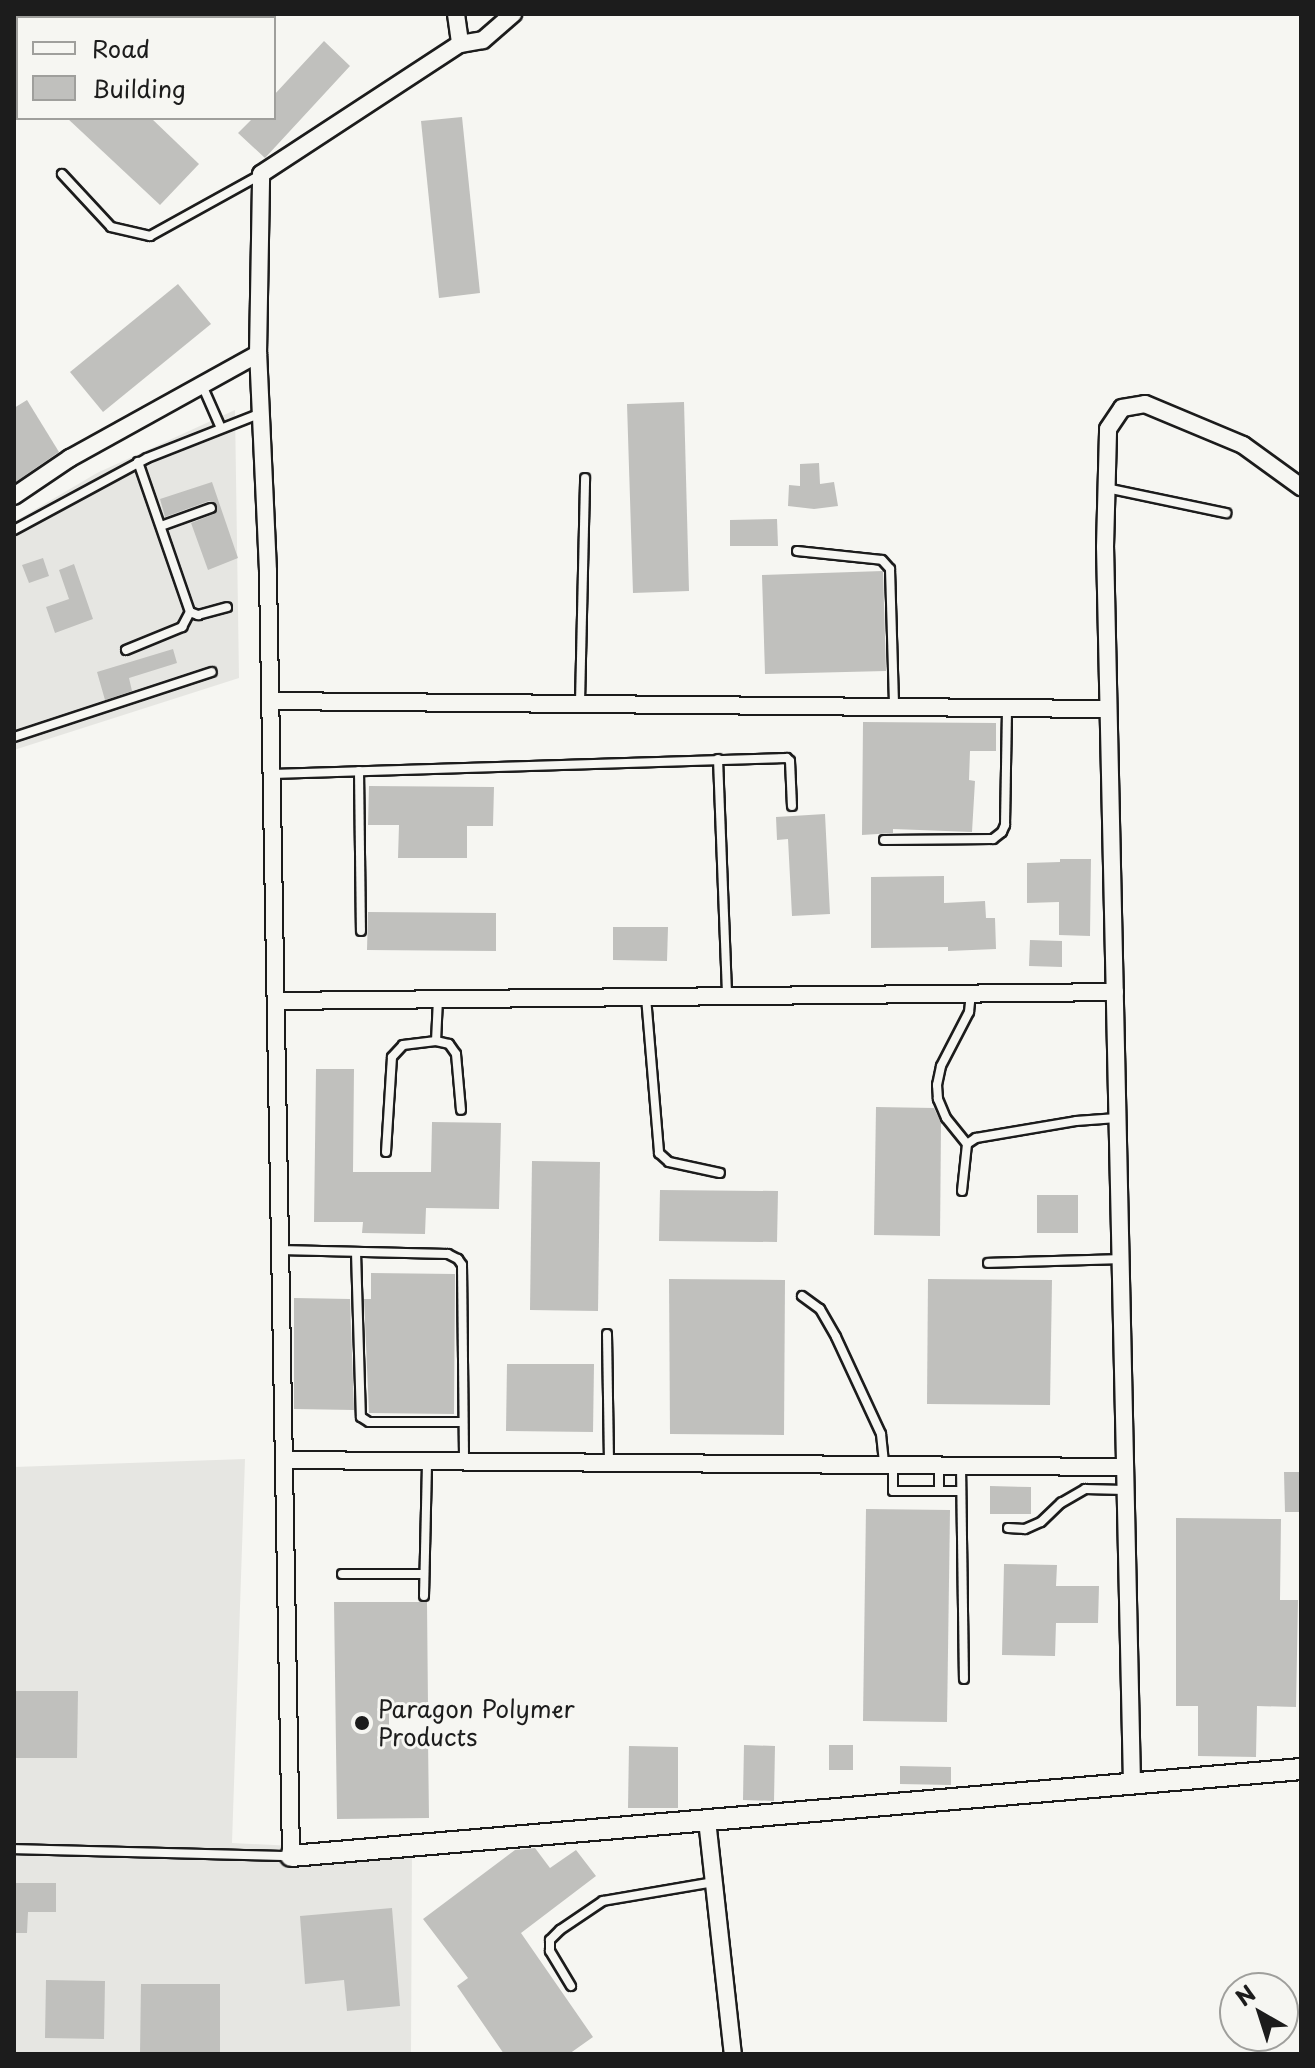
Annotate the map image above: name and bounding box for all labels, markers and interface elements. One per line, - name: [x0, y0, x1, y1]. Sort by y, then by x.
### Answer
- legend: [16, 16, 276, 120]
- text: Road: [92, 30, 150, 66]
- text: Building: [92, 70, 186, 106]
- place label: Paragon Polymer Products: [378, 1695, 576, 1751]
- marker: Paragon Polymer Products: [353, 1714, 371, 1732]
- north arrow: [1219, 1972, 1299, 2052]
- text: N: [1228, 1976, 1262, 2013]

